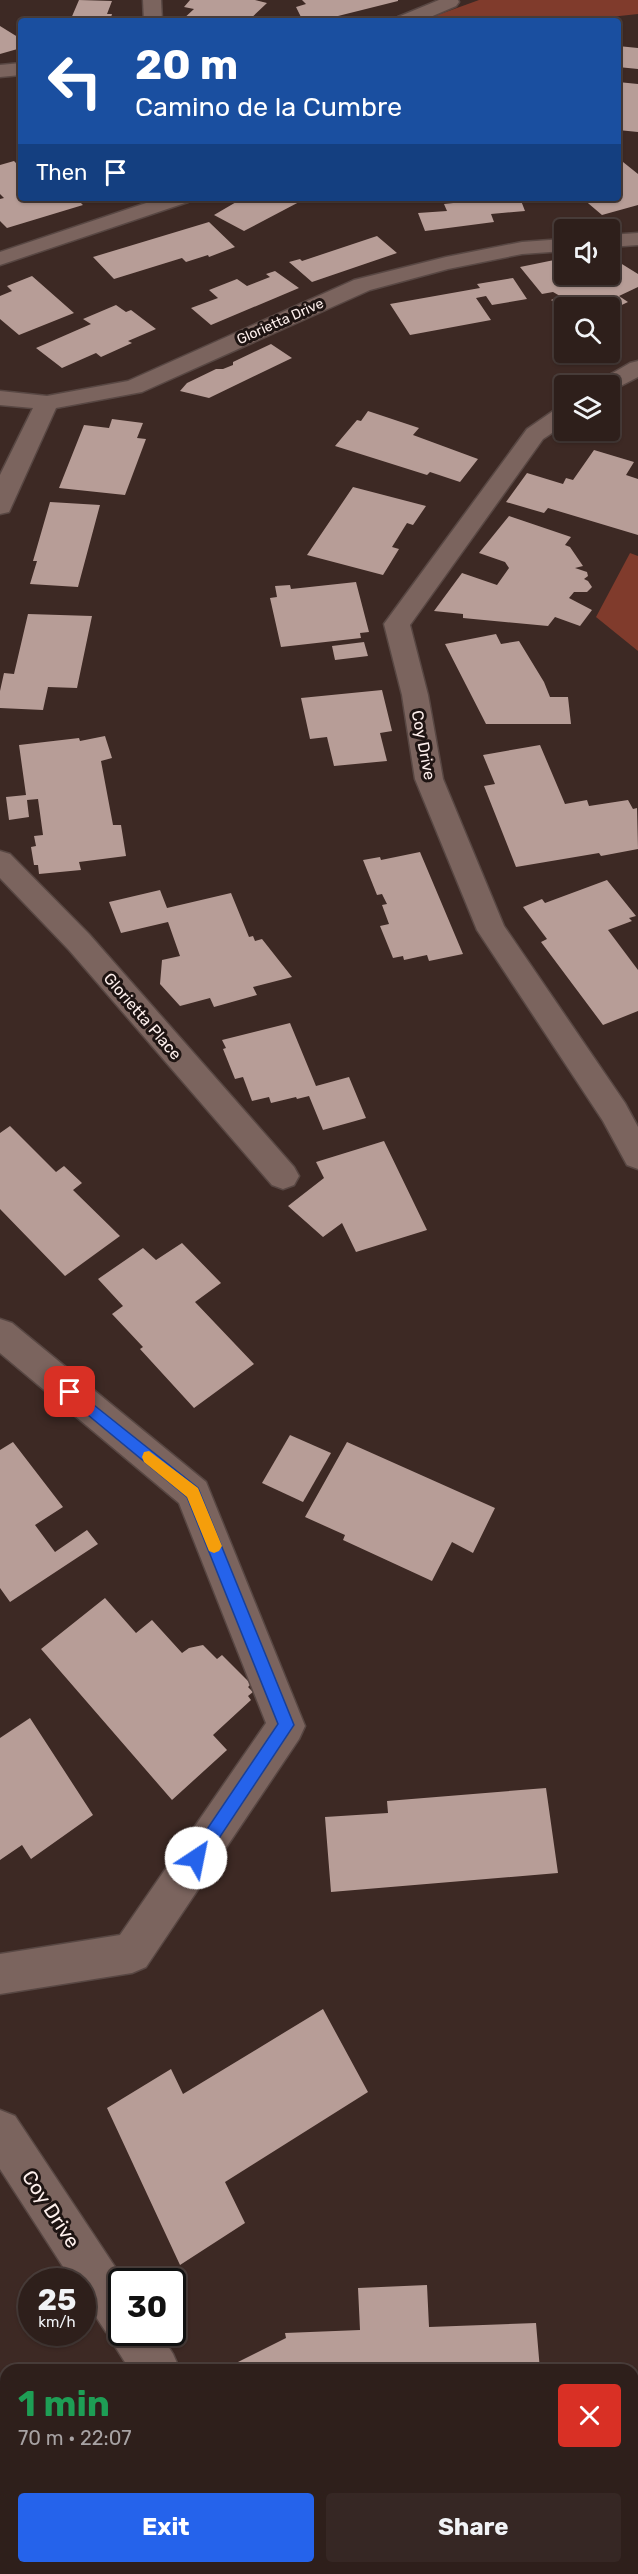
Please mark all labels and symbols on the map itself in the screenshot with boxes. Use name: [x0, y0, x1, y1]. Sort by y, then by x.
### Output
street label: Glorietta Drive: [234, 295, 326, 348]
street label: Coy Drive: [407, 709, 440, 781]
street label: Glorietta Place: [100, 969, 186, 1064]
pin: [44, 1366, 95, 1417]
position arrow: [164, 1826, 228, 1890]
street label: Coy Drive: [17, 2166, 85, 2252]
speed limit sign: 30: [108, 2268, 186, 2346]

